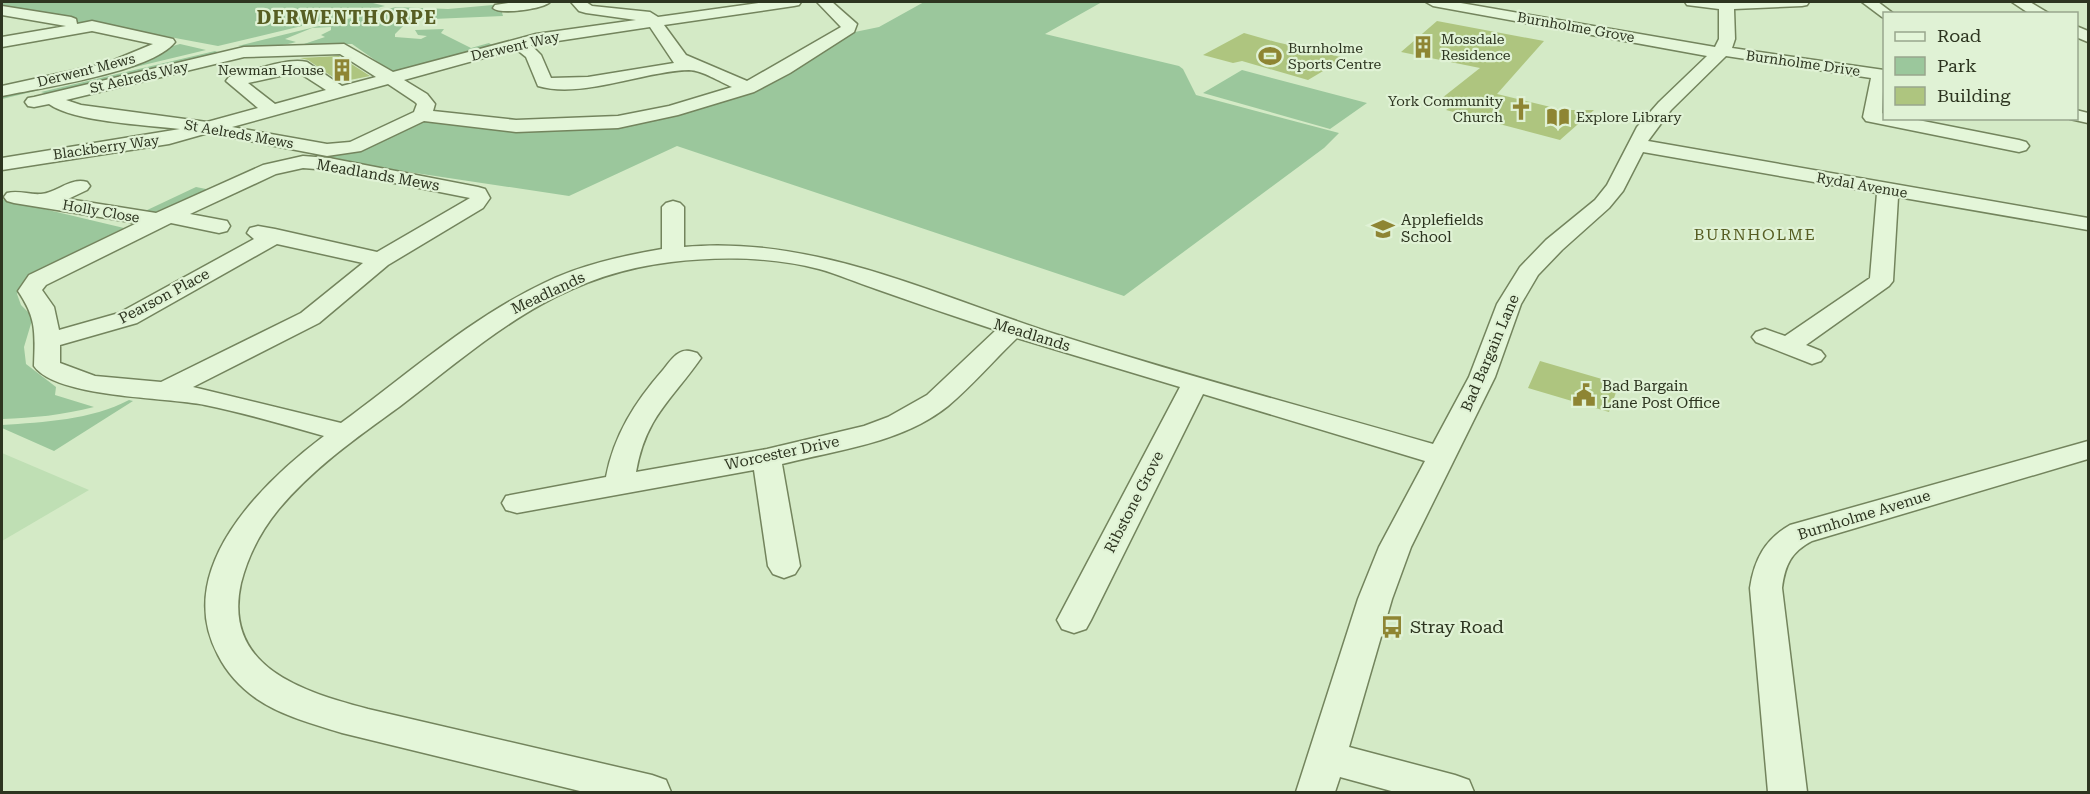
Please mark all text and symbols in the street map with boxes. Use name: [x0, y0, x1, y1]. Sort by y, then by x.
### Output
district label: DERWENTHORPE: [257, 7, 437, 28]
street label: Burnholme Grove: [1516, 9, 1636, 45]
legend: [1883, 12, 2078, 120]
text: Road: [1937, 25, 1982, 46]
street label: Derwent Way: [469, 28, 562, 64]
place label: Mossdale Residence: [1441, 31, 1511, 63]
building icon: Mossdale Residence: [1410, 34, 1436, 60]
place label: Burnholme Sports Centre: [1288, 40, 1382, 72]
sports icon: Burnholme Sports Centre: [1257, 43, 1283, 69]
street label: Burnholme Drive: [1745, 47, 1861, 79]
street label: Derwent Mews: [35, 50, 137, 90]
text: Park: [1937, 55, 1977, 76]
building icon: Newman House: [329, 57, 355, 83]
street label: St Aelreds Way: [88, 58, 191, 96]
place label: Newman House: [218, 62, 324, 78]
text: Building: [1937, 85, 2011, 106]
place label: York Community Church: [1388, 93, 1504, 125]
church icon: York Community Church: [1508, 96, 1534, 122]
library icon: Explore Library: [1545, 104, 1571, 130]
place label: Explore Library: [1576, 109, 1682, 125]
street label: St Aelreds Mews: [183, 117, 295, 152]
street label: Blackberry Way: [52, 132, 161, 162]
street label: Meadlands Mews: [315, 155, 441, 195]
street label: Rydal Avenue: [1815, 169, 1909, 201]
street label: Holly Close: [61, 196, 141, 226]
place label: Applefields School: [1401, 211, 1483, 246]
school or university icon: Applefields School: [1370, 216, 1396, 242]
district label: BURNHOLME: [1694, 225, 1816, 244]
street label: Pearson Place: [116, 265, 212, 327]
street label: Meadlands: [508, 268, 588, 318]
street label: Bad Bargain Lane: [1457, 292, 1523, 414]
street label: Meadlands: [992, 315, 1072, 355]
place label: Bad Bargain Lane Post Office: [1602, 377, 1720, 412]
public building icon: Bad Bargain Lane Post Office: [1571, 382, 1597, 408]
street label: Worcester Drive: [723, 432, 841, 474]
street label: Ribstone Grove: [1101, 448, 1167, 556]
street label: Burnholme Avenue: [1795, 486, 1933, 544]
bus stop icon: Stray Road: [1379, 614, 1405, 640]
place label: Stray Road: [1410, 616, 1504, 637]

